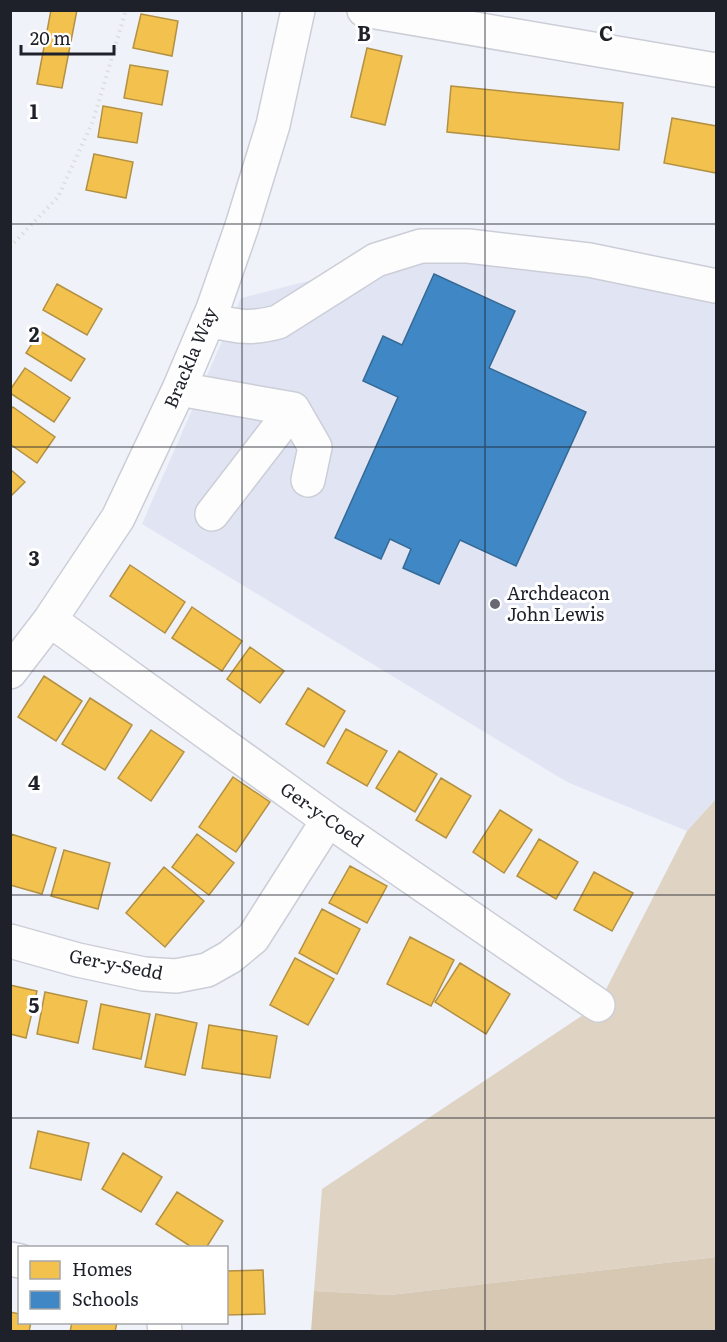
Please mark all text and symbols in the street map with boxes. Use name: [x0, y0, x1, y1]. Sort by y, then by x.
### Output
text: B: [357, 17, 371, 47]
text: C: [599, 17, 613, 47]
scale bar: [21, 18, 114, 56]
text: 20 m: [30, 24, 71, 51]
text: 1: [30, 95, 38, 125]
street label: Brackla Way: [156, 302, 223, 412]
text: 2: [29, 318, 40, 348]
text: 3: [28, 542, 40, 572]
place label: Archdeacon John Lewis: [507, 579, 610, 627]
marker: Archdeacon John Lewis: [488, 597, 502, 611]
text: 4: [28, 766, 40, 796]
street label: Ger-y-Coed: [275, 775, 370, 853]
street label: Ger-y-Sedd: [67, 941, 165, 986]
text: 5: [29, 989, 40, 1019]
legend: [18, 1246, 228, 1324]
text: Homes: [72, 1255, 132, 1282]
text: Schools: [72, 1285, 138, 1312]

